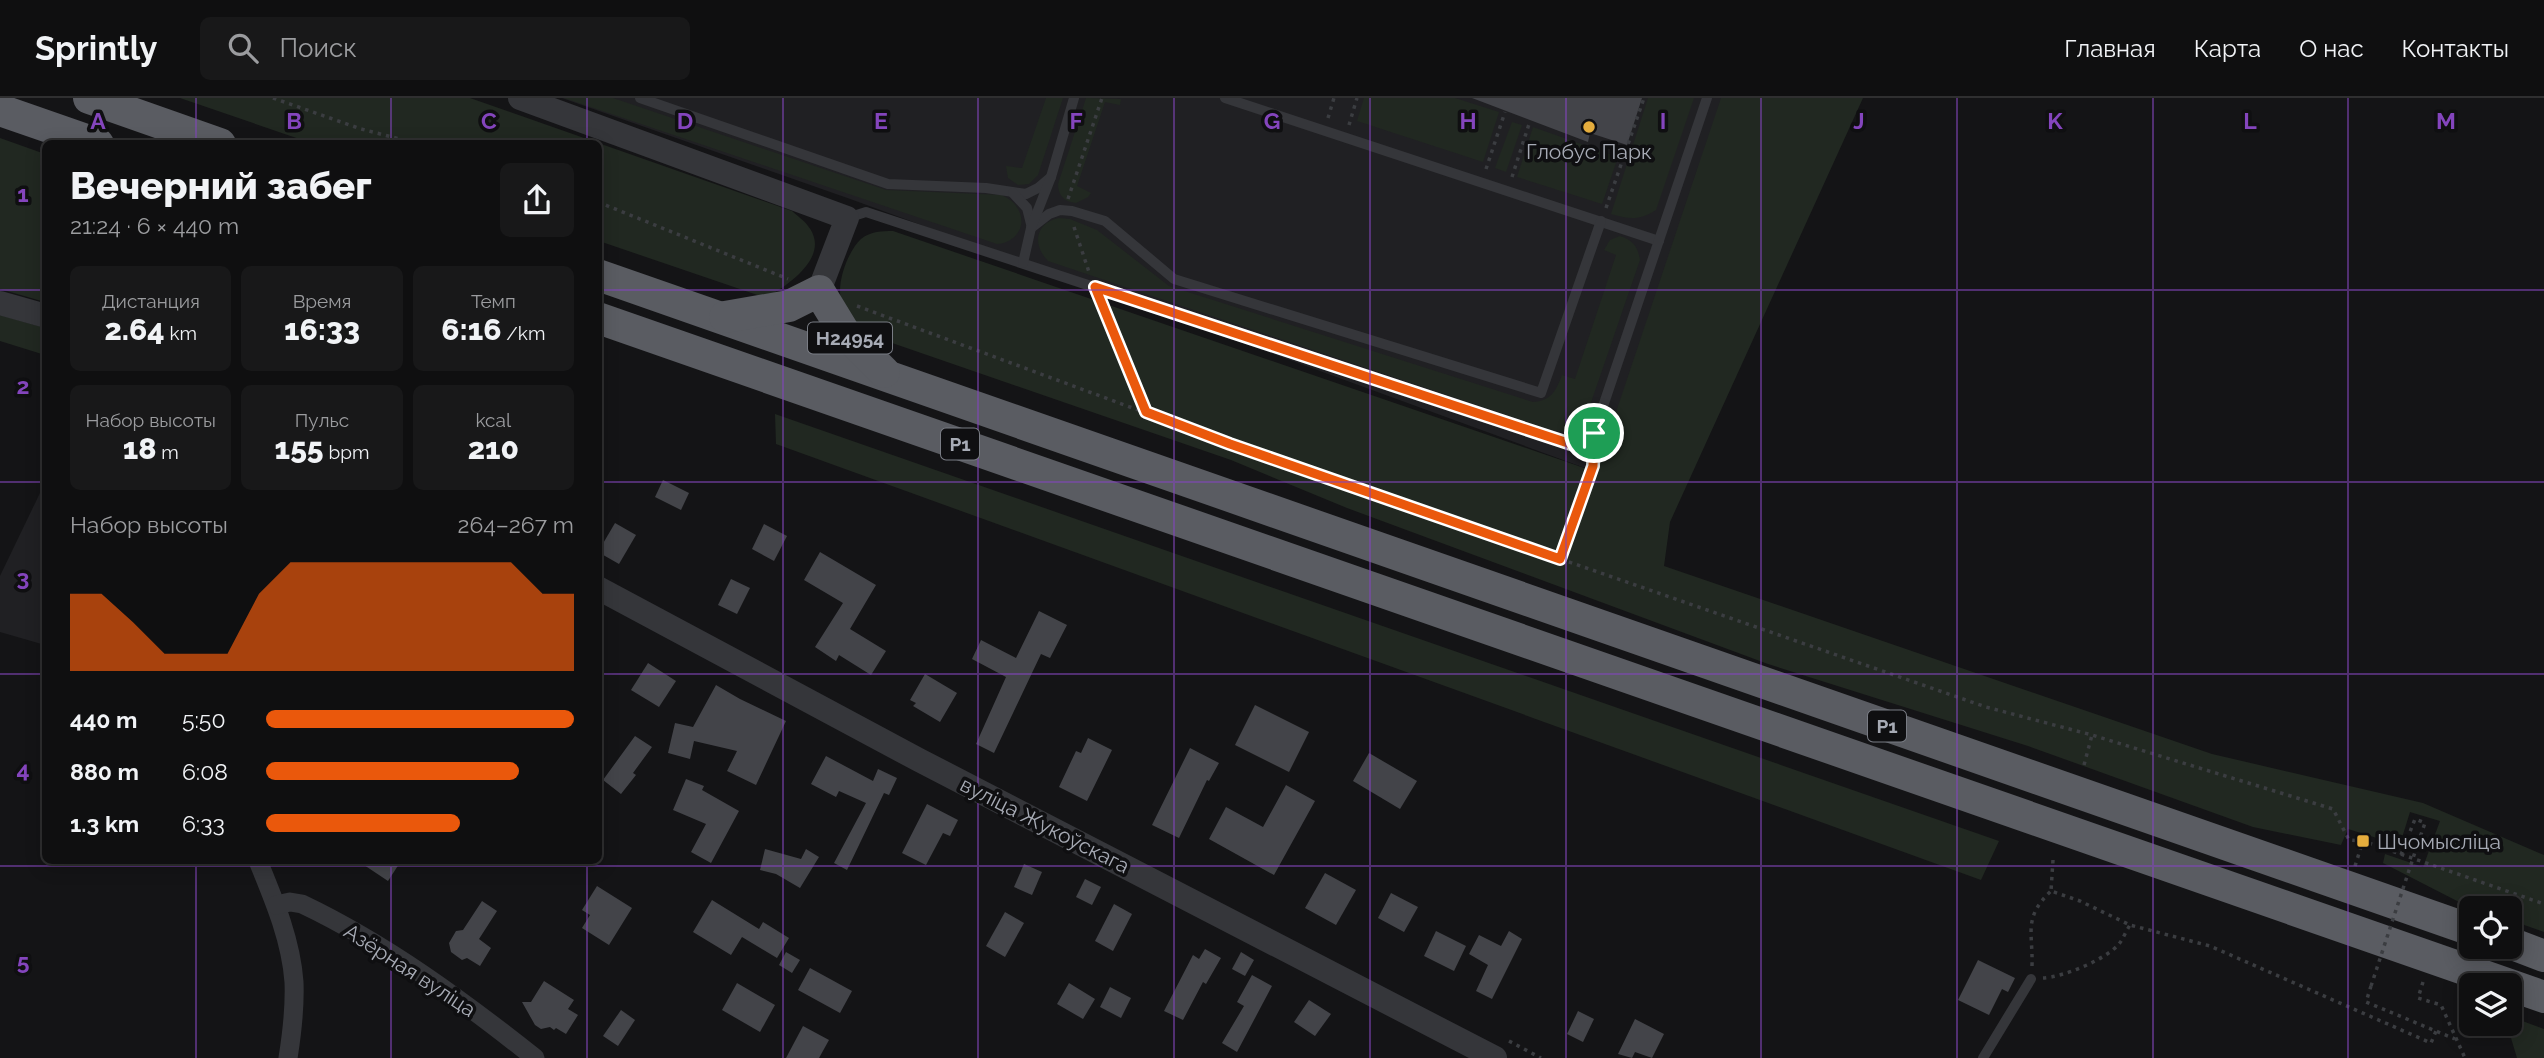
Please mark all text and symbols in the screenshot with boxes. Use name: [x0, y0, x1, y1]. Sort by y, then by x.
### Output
search box: [200, 17, 690, 80]
text: Sprintly: [35, 29, 158, 68]
icon: search: [224, 29, 262, 67]
text: Поиск: [280, 33, 357, 63]
text: Главная: [2064, 34, 2156, 63]
text: Карта: [2194, 34, 2261, 63]
text: О нас: [2299, 34, 2364, 63]
text: Контакты: [2402, 34, 2509, 63]
text: A: [90, 107, 106, 134]
text: B: [286, 107, 302, 134]
text: C: [481, 107, 497, 134]
text: D: [677, 107, 693, 134]
text: E: [874, 107, 888, 134]
text: F: [1069, 107, 1083, 134]
text: G: [1264, 107, 1280, 134]
text: H: [1459, 107, 1477, 134]
text: I: [1660, 107, 1666, 134]
text: J: [1853, 107, 1865, 134]
text: K: [2047, 107, 2063, 134]
text: L: [2243, 107, 2257, 134]
text: M: [2436, 107, 2456, 134]
marker: Глобус Парк: [1581, 119, 1597, 135]
place label: Глобус Парк: [1526, 139, 1652, 164]
text: Вечерний забег: [70, 163, 372, 208]
button: share: [500, 163, 574, 237]
text: 1: [17, 180, 29, 207]
text: 21:24 · 6 × 440 m: [70, 212, 239, 239]
text: Дистанция: [101, 290, 200, 312]
text: Время: [293, 290, 351, 312]
text: Темп: [471, 290, 516, 312]
text: 2.64: [104, 312, 165, 347]
text: 16:33: [284, 312, 360, 347]
text: 6:16: [441, 312, 502, 347]
text: km: [165, 322, 197, 344]
text: /km: [502, 322, 545, 344]
road number: Н24954: [808, 322, 892, 354]
text: 2: [17, 372, 29, 399]
pin: [1564, 403, 1624, 463]
text: Набор высоты: [85, 409, 216, 431]
text: Пульс: [295, 409, 349, 431]
text: kcal: [476, 409, 511, 431]
icon: arrive: [1575, 414, 1613, 452]
road number: Р1: [941, 428, 979, 460]
text: 18: [123, 431, 156, 466]
text: 155: [275, 431, 324, 466]
text: 210: [468, 431, 519, 466]
text: m: [156, 441, 179, 463]
text: bpm: [324, 441, 369, 463]
text: Набор высоты: [70, 511, 228, 538]
text: 264–267 m: [457, 511, 574, 538]
text: 3: [17, 564, 29, 591]
text: 440 m: [70, 706, 137, 733]
text: 5:50: [182, 706, 225, 733]
road number: Р1: [1868, 710, 1906, 741]
text: 4: [16, 756, 30, 783]
text: 880 m: [70, 758, 139, 785]
text: 6:08: [182, 758, 228, 785]
street label: вуліца Жукоўскага: [956, 771, 1134, 879]
text: 1.3 km: [70, 810, 139, 837]
text: 6:33: [182, 810, 225, 837]
place label: Шчомысліца: [2377, 829, 2501, 854]
marker: Шчомысліца: [2355, 833, 2371, 849]
map controls: [2459, 896, 2522, 1036]
button: locate: [2459, 896, 2522, 959]
street label: Азёрная вуліца: [340, 918, 480, 1022]
text: 5: [17, 948, 30, 975]
button: layers: [2459, 973, 2522, 1036]

